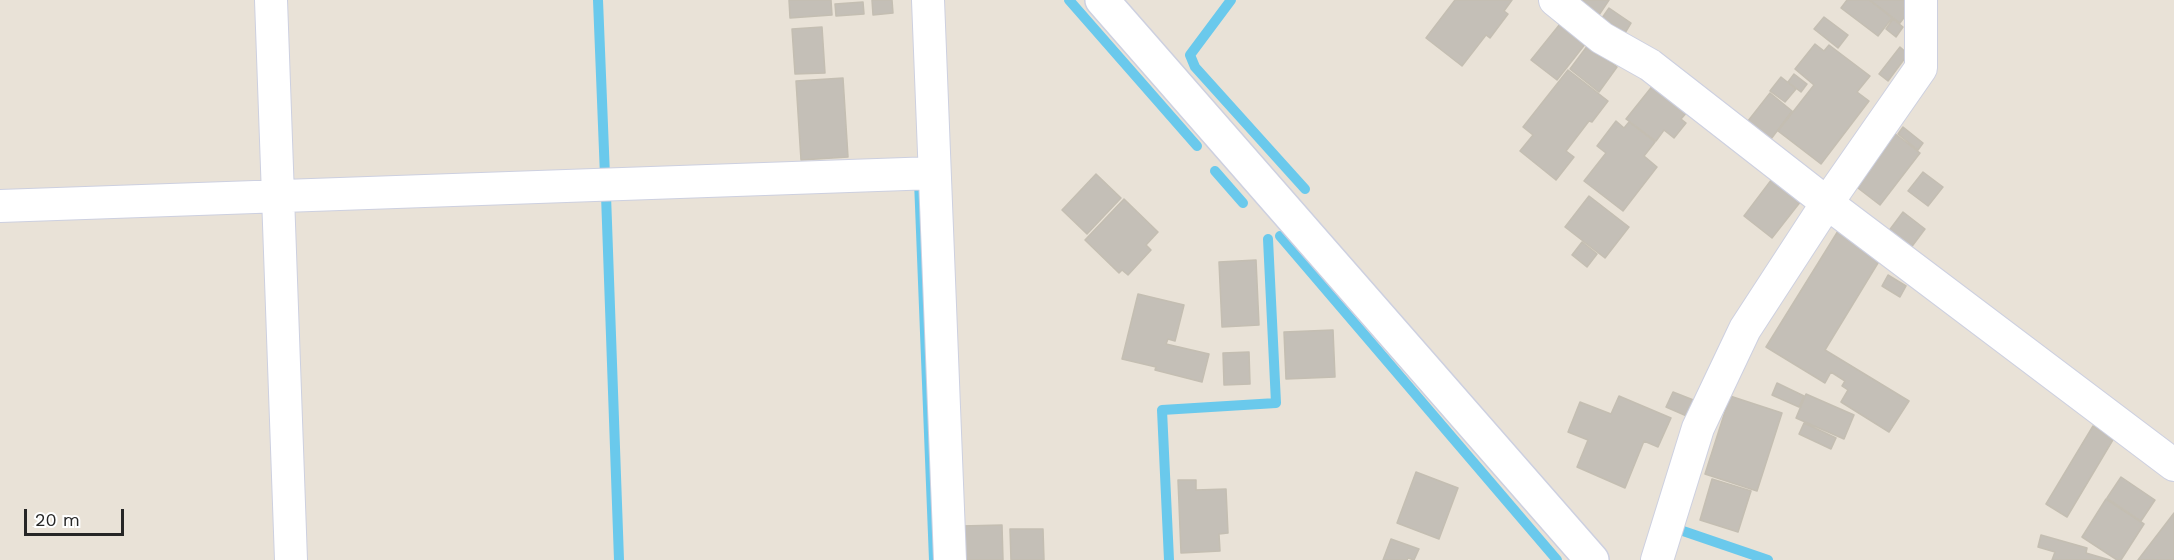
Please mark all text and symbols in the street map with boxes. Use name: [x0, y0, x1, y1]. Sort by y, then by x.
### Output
scale bar: [27, 497, 128, 535]
text: 20 m: [35, 509, 80, 530]

